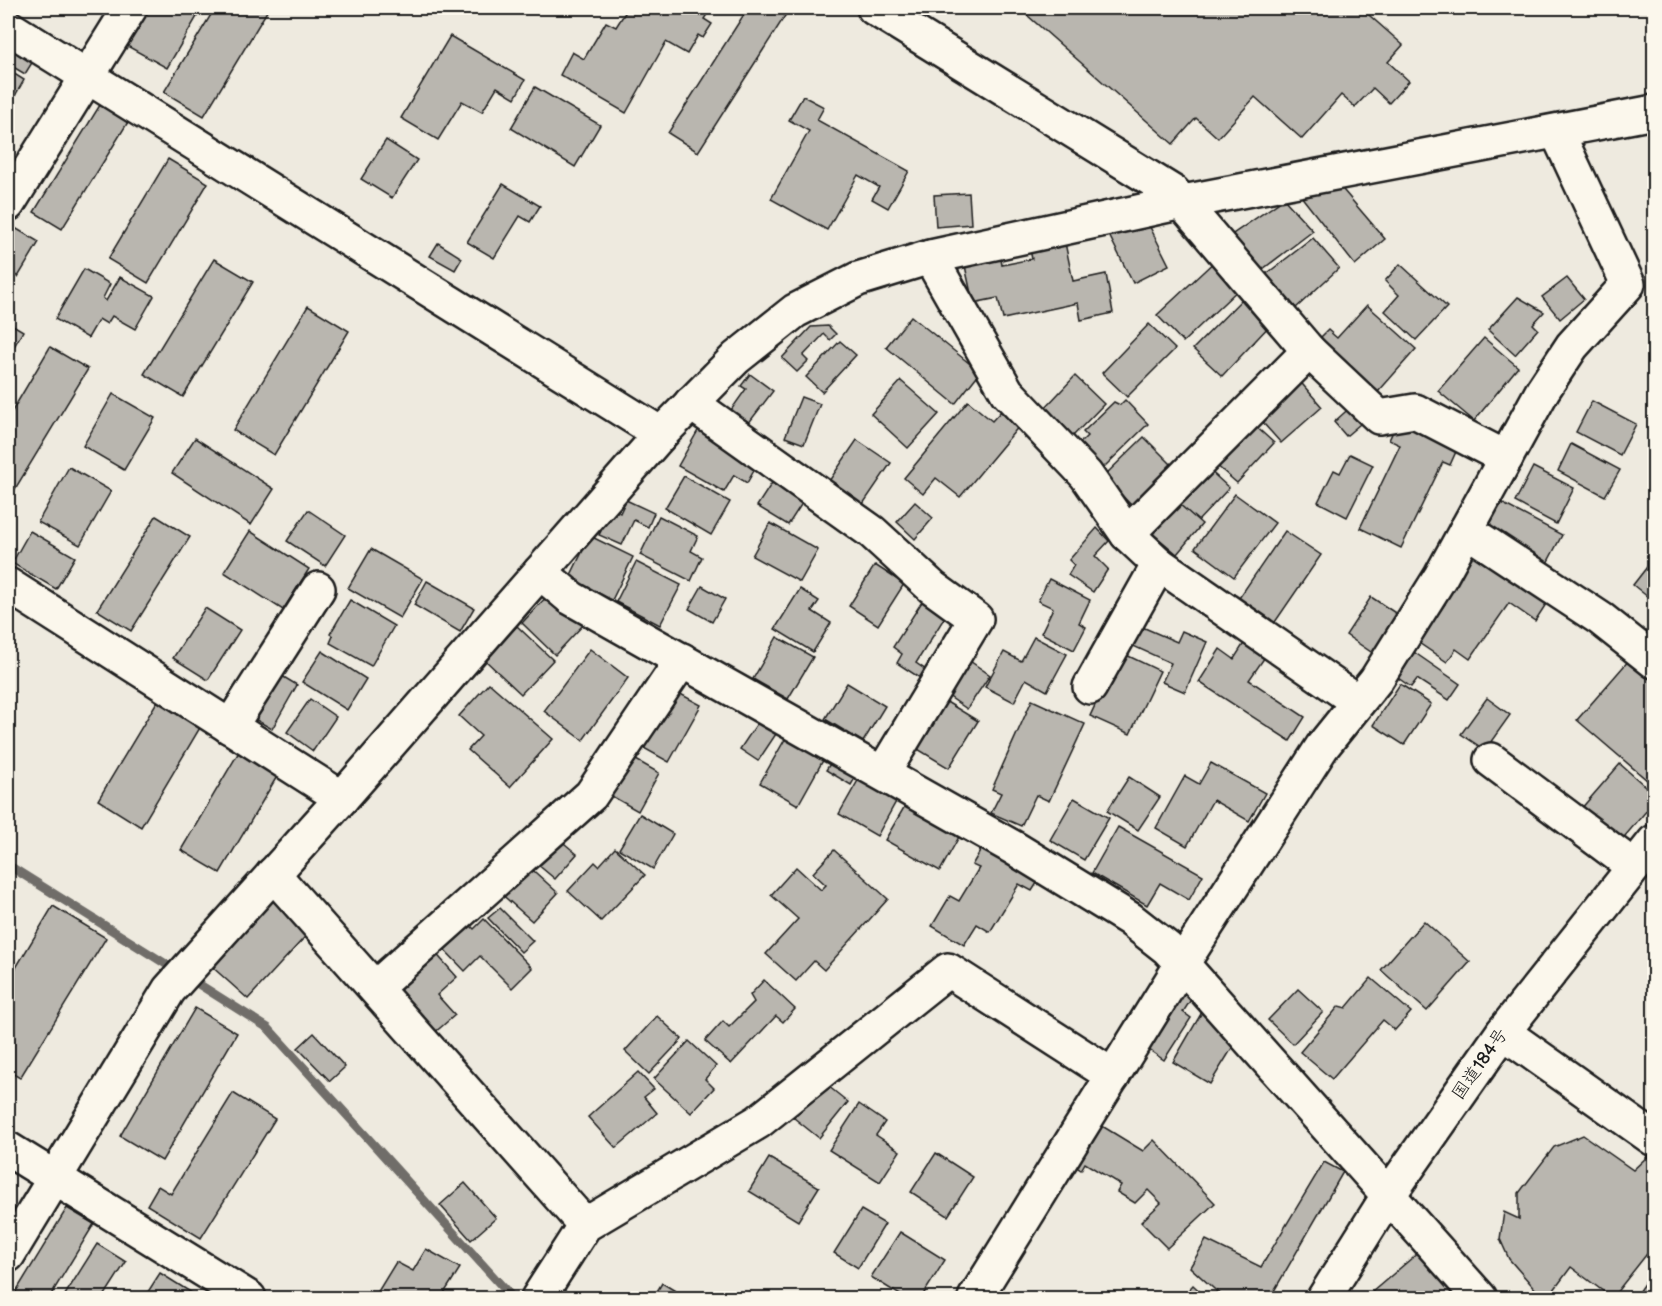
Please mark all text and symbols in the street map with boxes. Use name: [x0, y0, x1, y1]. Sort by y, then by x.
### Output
street label: 国道184号: [1448, 1024, 1512, 1104]

